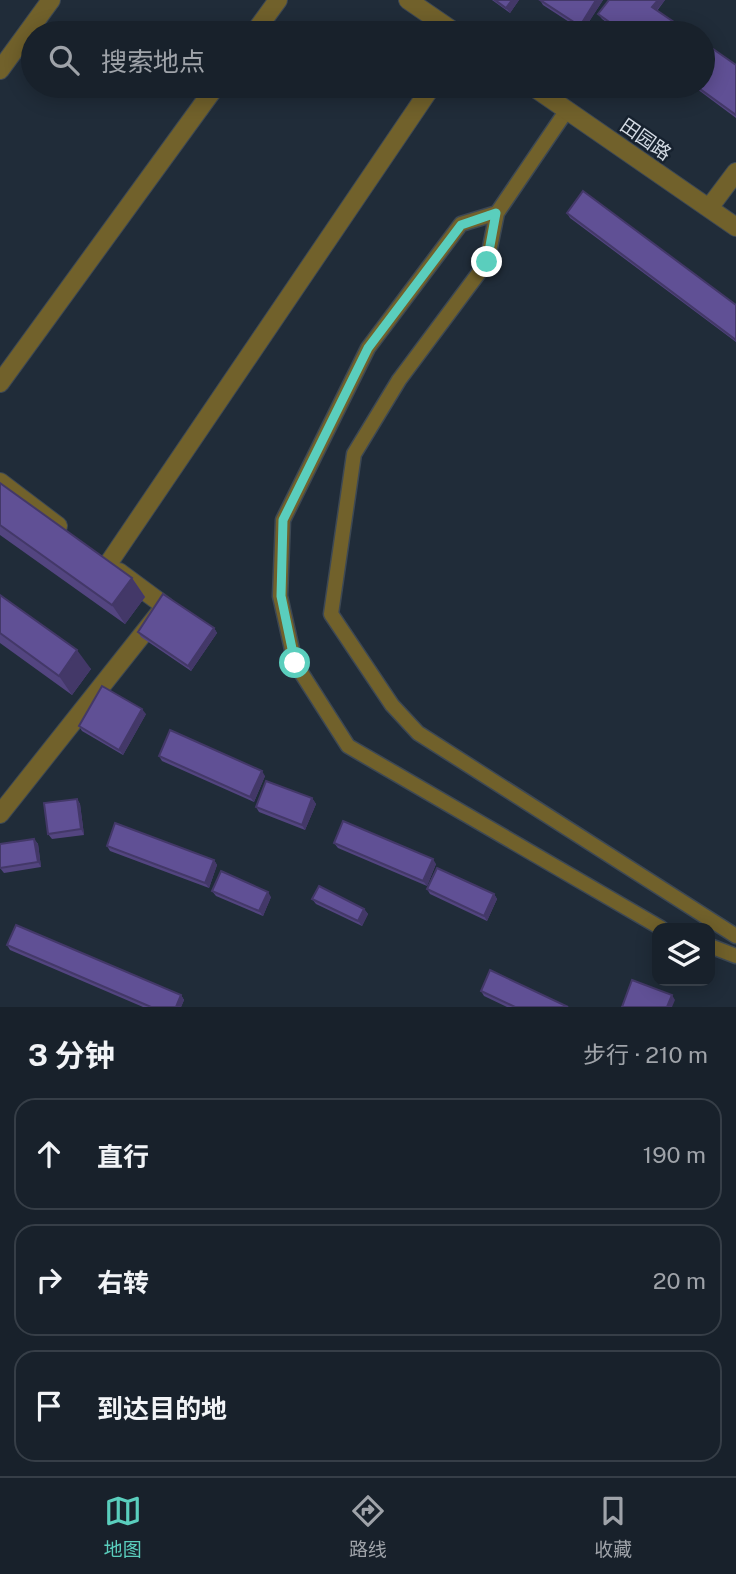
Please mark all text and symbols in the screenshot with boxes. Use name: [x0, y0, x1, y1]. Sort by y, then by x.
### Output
search box: [21, 21, 715, 98]
icon: search: [45, 41, 83, 79]
text: 搜索地点: [101, 46, 205, 77]
street label: 田园路: [616, 114, 676, 164]
route end: [471, 246, 502, 277]
route start: [279, 647, 310, 678]
map controls: [652, 923, 715, 986]
button: layers: [652, 923, 715, 986]
text: 3 分钟: [28, 1037, 115, 1073]
text: 步行 · 210 m: [583, 1041, 708, 1068]
icon: ahead: [30, 1135, 68, 1173]
text: 直行: [97, 1141, 149, 1172]
text: 190 m: [643, 1141, 706, 1168]
icon: right: [30, 1261, 68, 1299]
text: 右转: [97, 1267, 149, 1298]
text: 20 m: [653, 1267, 706, 1294]
icon: arrive: [30, 1387, 68, 1425]
text: 到达目的地: [97, 1393, 227, 1424]
tab: 地图: [104, 1492, 142, 1561]
tab: 路线: [349, 1492, 387, 1561]
tab: 收藏: [594, 1492, 632, 1561]

